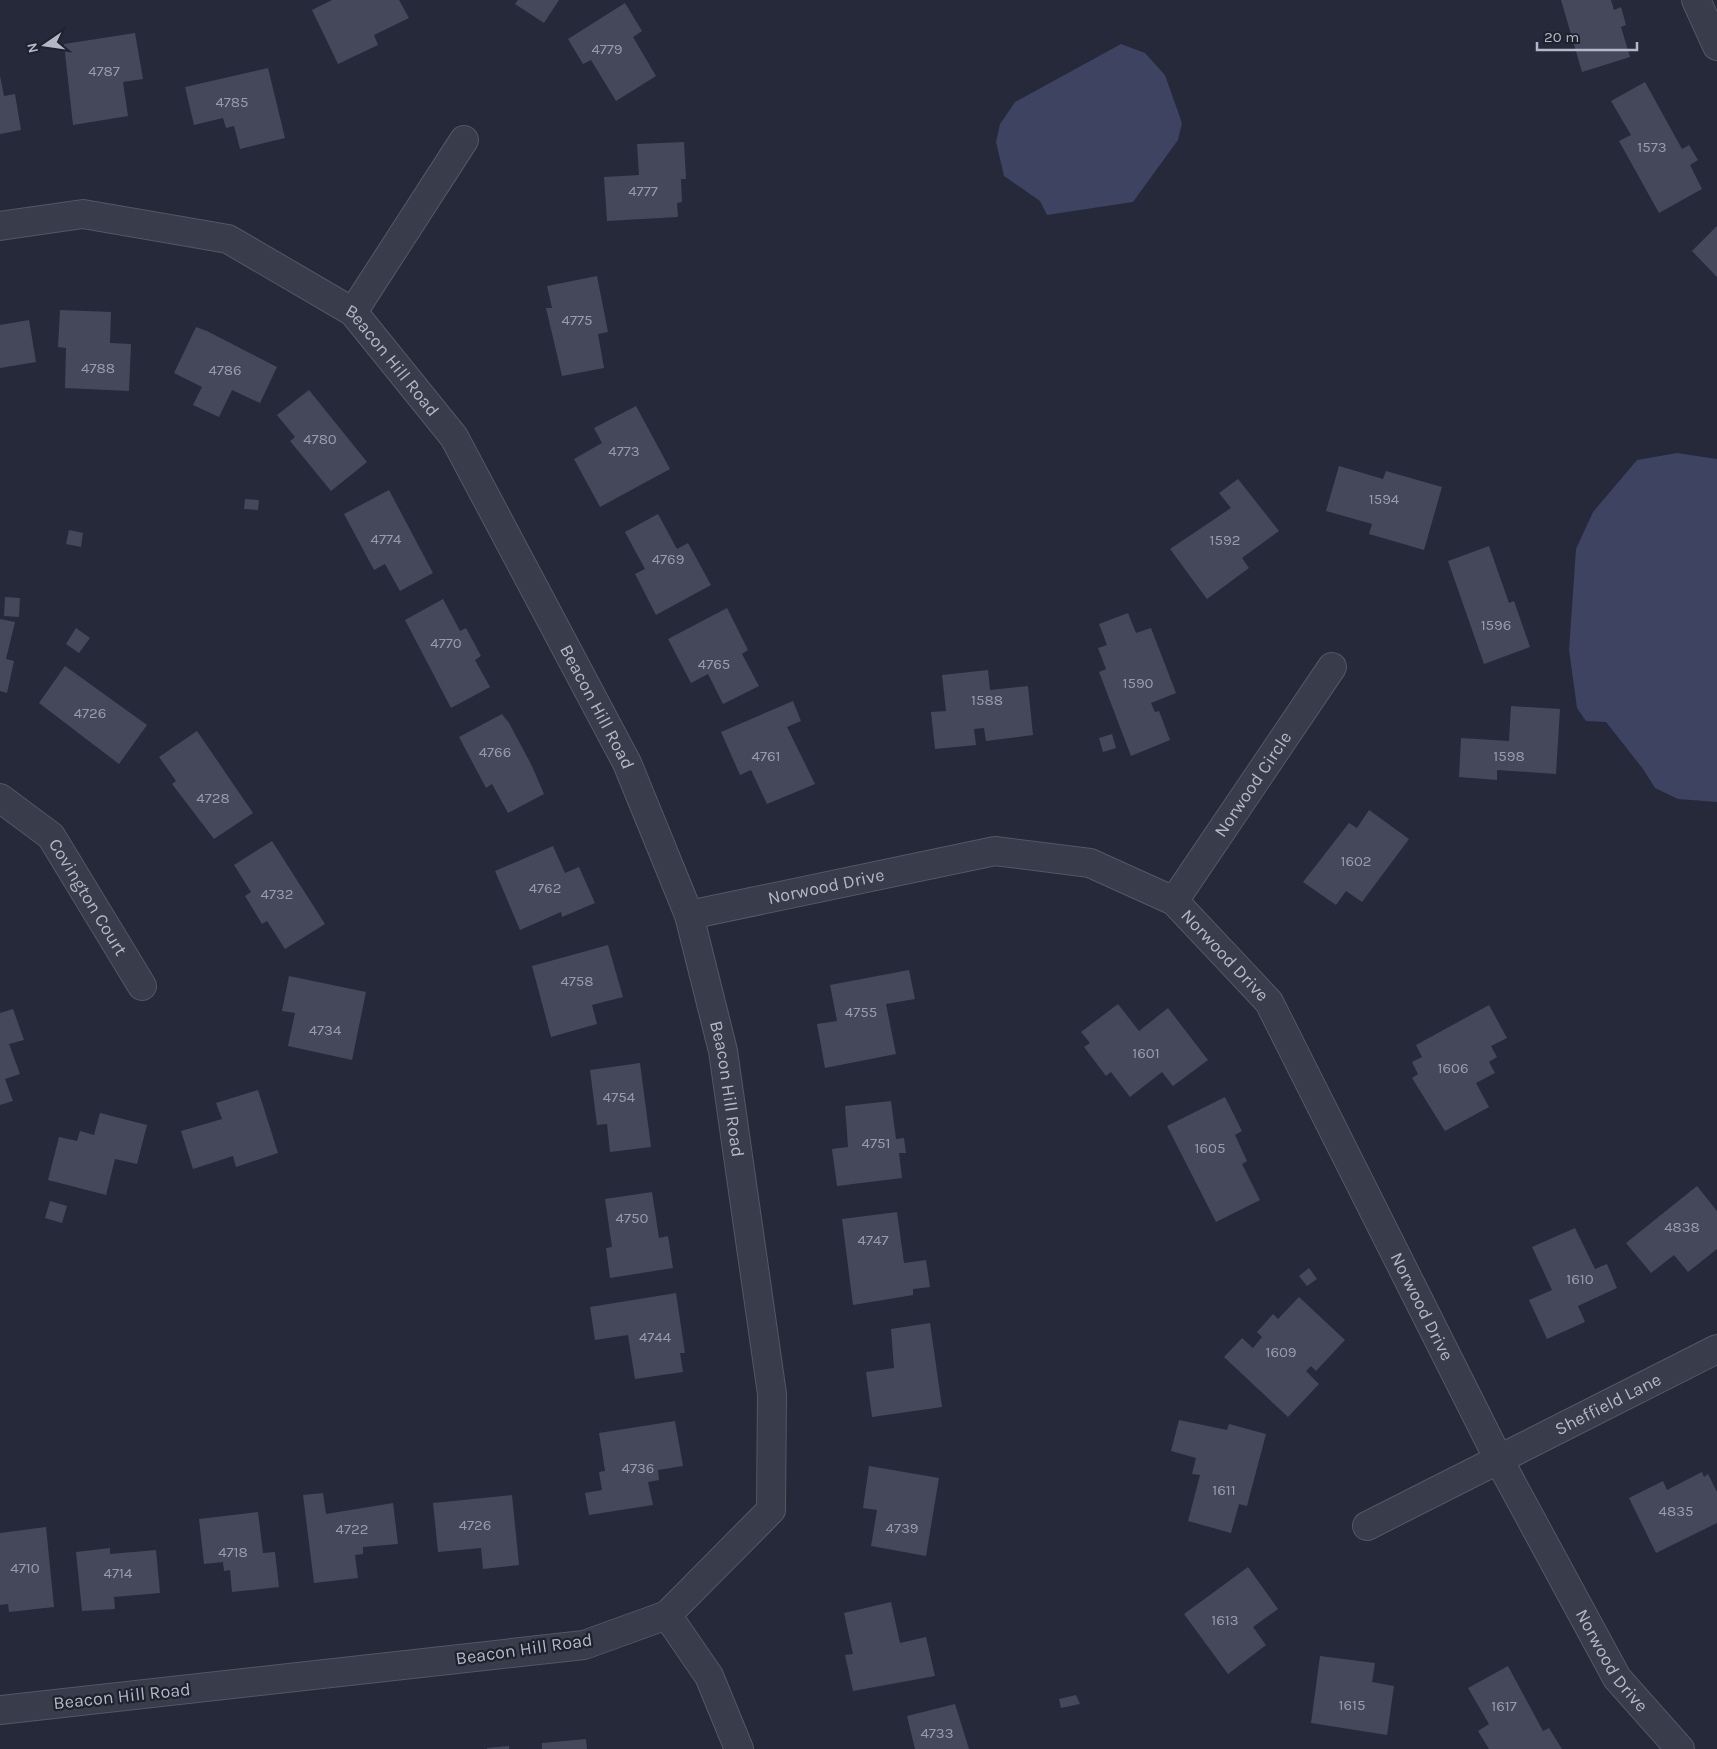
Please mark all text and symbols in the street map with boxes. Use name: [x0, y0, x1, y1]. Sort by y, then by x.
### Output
north arrow: [20, 20, 70, 70]
scale bar: [1537, 20, 1637, 52]
text: 20 m: [1544, 28, 1579, 46]
house number: 4779: [591, 40, 623, 58]
text: N: [23, 41, 42, 55]
house number: 4787: [88, 62, 120, 80]
house number: 4785: [215, 93, 249, 111]
house number: 1573: [1637, 138, 1667, 156]
house number: 4777: [628, 182, 658, 200]
street label: Beacon Hill Road: [342, 299, 444, 421]
house number: 4775: [562, 311, 592, 329]
house number: 4788: [81, 359, 115, 377]
house number: 4786: [208, 361, 242, 379]
house number: 4780: [303, 430, 337, 448]
house number: 4773: [608, 442, 640, 460]
house number: 1594: [1369, 490, 1400, 508]
house number: 4774: [371, 530, 402, 548]
house number: 1592: [1210, 531, 1240, 549]
house number: 4769: [652, 550, 684, 568]
house number: 1596: [1481, 616, 1511, 634]
house number: 4770: [430, 634, 462, 652]
street label: Beacon Hill Road: [555, 641, 639, 772]
house number: 4765: [698, 655, 730, 673]
house number: 1590: [1122, 674, 1154, 692]
house number: 1588: [971, 691, 1003, 709]
house number: 4726: [74, 704, 106, 722]
street label: Norwood Circle: [1209, 727, 1296, 841]
house number: 4766: [479, 743, 511, 761]
house number: 4761: [752, 747, 780, 765]
house number: 1598: [1493, 747, 1525, 765]
house number: 4728: [196, 789, 230, 807]
street label: Covington Court: [44, 834, 132, 960]
house number: 1602: [1340, 852, 1372, 870]
street label: Norwood Drive: [766, 863, 886, 909]
house number: 4762: [529, 879, 561, 897]
house number: 4732: [261, 885, 293, 903]
street label: Norwood Drive: [1176, 905, 1274, 1006]
house number: 4758: [560, 972, 594, 990]
house number: 4755: [845, 1003, 877, 1021]
street label: Beacon Hill Road: [705, 1018, 749, 1159]
house number: 4734: [309, 1021, 342, 1039]
house number: 1601: [1132, 1044, 1160, 1062]
house number: 1606: [1437, 1059, 1469, 1077]
house number: 4754: [603, 1088, 636, 1106]
house number: 4751: [862, 1134, 890, 1152]
house number: 1605: [1195, 1139, 1225, 1157]
house number: 4750: [616, 1209, 648, 1227]
house number: 4838: [1664, 1218, 1700, 1236]
house number: 4747: [858, 1231, 888, 1249]
street label: Norwood Drive: [1386, 1249, 1458, 1364]
house number: 1610: [1566, 1270, 1594, 1288]
house number: 4744: [639, 1328, 672, 1346]
house number: 1609: [1265, 1343, 1297, 1361]
street label: Sheffield Lane: [1551, 1368, 1665, 1440]
house number: 4736: [622, 1459, 654, 1477]
house number: 1611: [1212, 1481, 1236, 1499]
house number: 4835: [1659, 1502, 1693, 1520]
house number: 4726: [459, 1516, 491, 1534]
house number: 4739: [886, 1519, 918, 1537]
house number: 4722: [336, 1520, 368, 1538]
house number: 4718: [218, 1543, 248, 1561]
house number: 4710: [10, 1559, 40, 1577]
house number: 4714: [104, 1564, 133, 1582]
street label: Norwood Drive: [1571, 1605, 1653, 1716]
house number: 1613: [1211, 1611, 1239, 1629]
street label: Beacon Hill Road: [454, 1629, 594, 1669]
street label: Beacon Hill Road: [52, 1678, 192, 1714]
house number: 1615: [1339, 1696, 1365, 1714]
house number: 1617: [1491, 1697, 1517, 1715]
house number: 4733: [920, 1724, 954, 1742]

